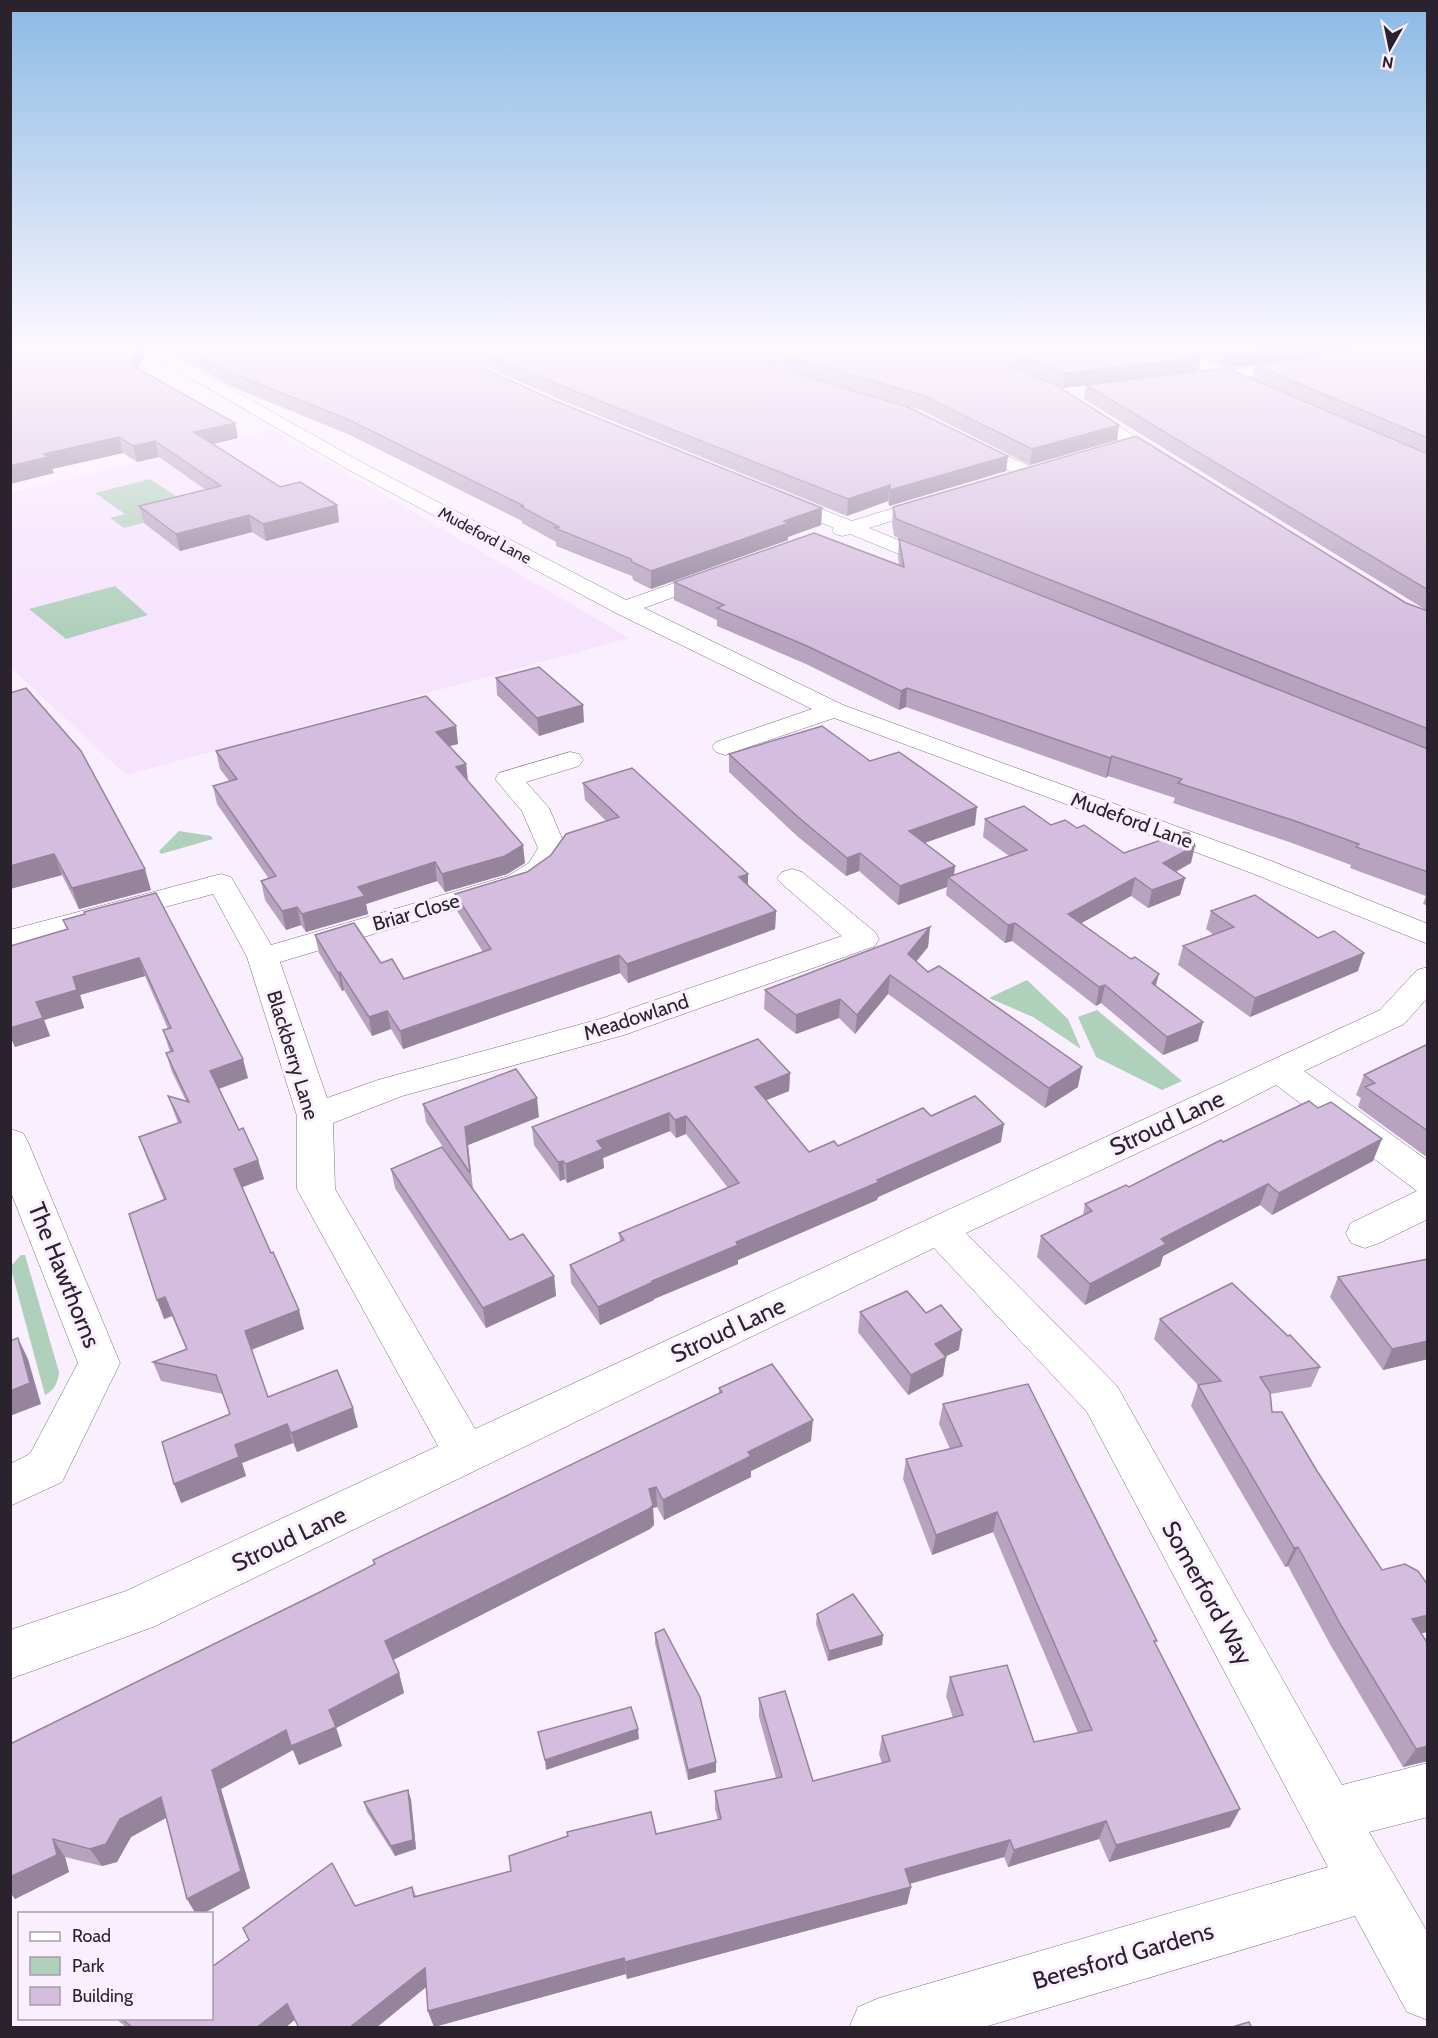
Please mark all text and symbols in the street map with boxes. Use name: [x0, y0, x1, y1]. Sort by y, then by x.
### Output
north arrow: [1360, 18, 1420, 78]
text: N: [1381, 52, 1395, 73]
street label: Mudeford Lane: [435, 503, 534, 568]
street label: Mudeford Lane: [1068, 787, 1196, 853]
street label: Briar Close: [370, 888, 462, 936]
street label: Blackberry Lane: [262, 988, 324, 1122]
street label: Meadowland: [580, 989, 692, 1045]
street label: Stroud Lane: [1105, 1083, 1229, 1162]
street label: The Hawthorns: [22, 1198, 107, 1352]
street label: Stroud Lane: [666, 1290, 790, 1369]
street label: Stroud Lane: [227, 1499, 351, 1578]
street label: Somerford Way: [1156, 1516, 1259, 1670]
legend: [18, 1912, 213, 2020]
street label: Beresford Gardens: [1029, 1916, 1217, 1995]
text: Road: [72, 1925, 111, 1947]
text: Park: [72, 1955, 105, 1977]
text: Building: [72, 1985, 134, 2007]

